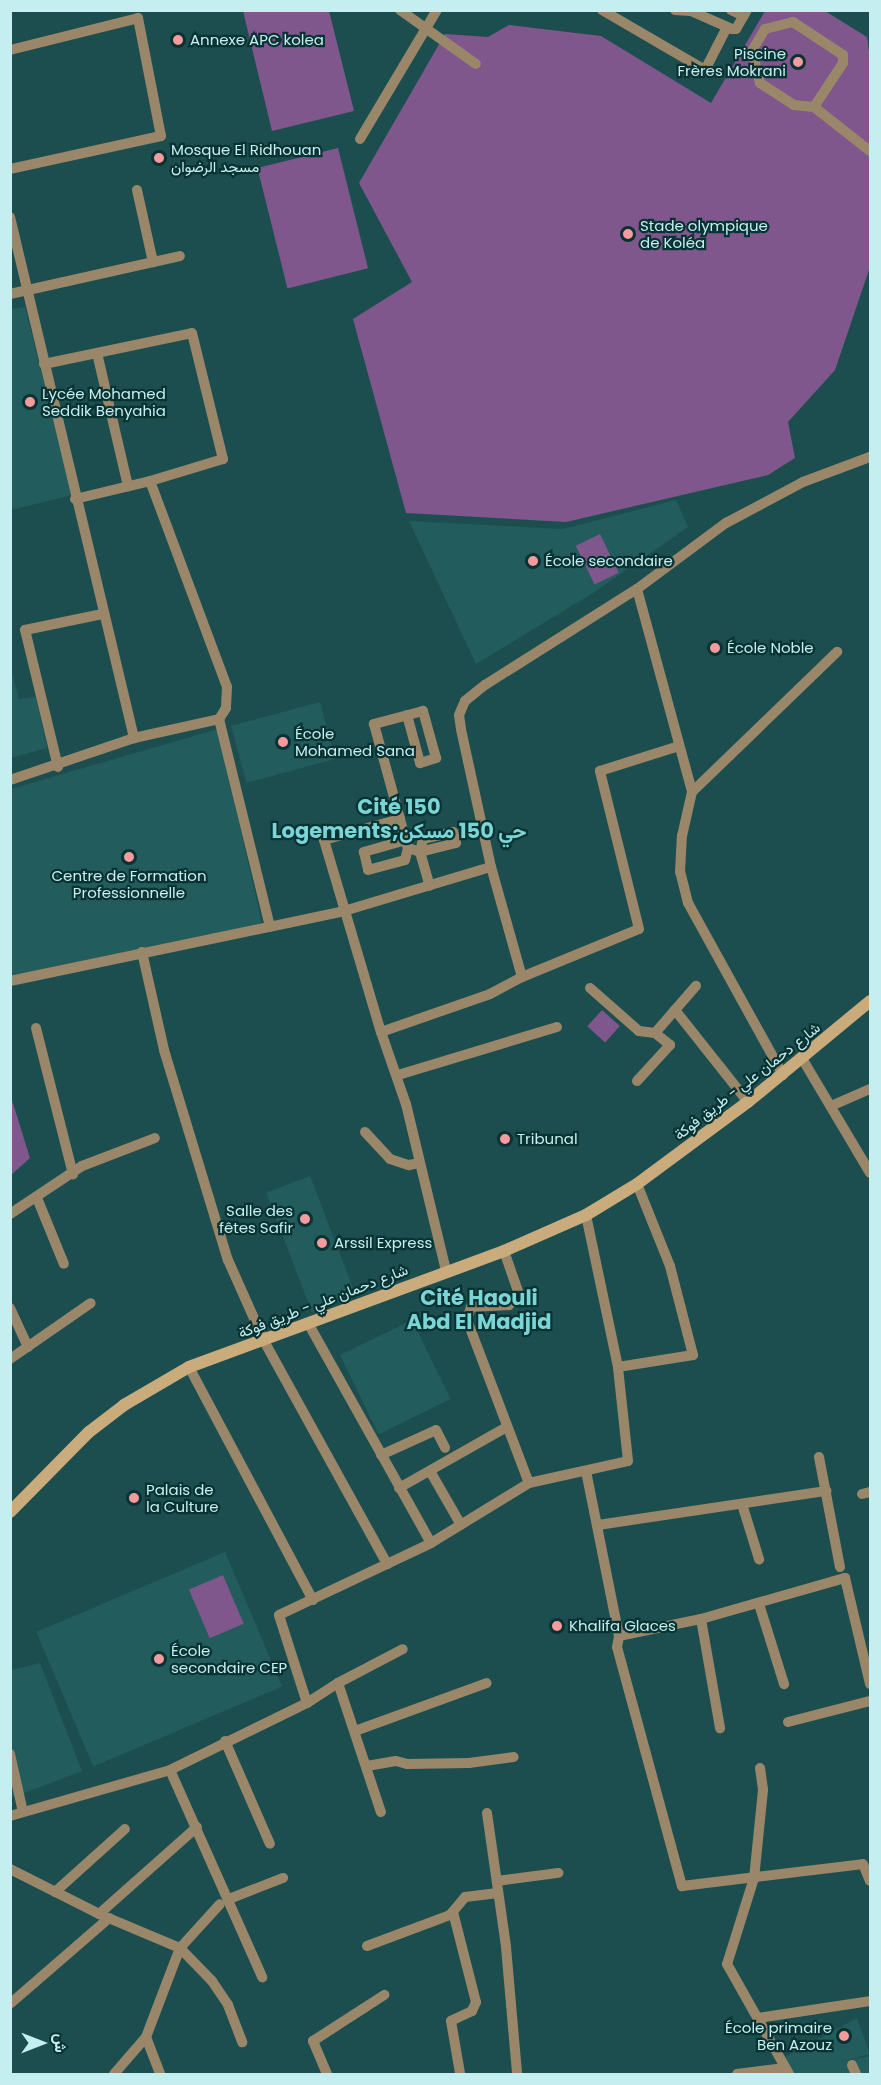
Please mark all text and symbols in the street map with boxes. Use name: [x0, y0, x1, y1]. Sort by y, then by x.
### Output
place label: Annexe APC kolea: [190, 31, 324, 49]
marker: Annexe APC kolea: [171, 33, 185, 47]
place label: Piscine Frères Mokrani: [678, 44, 786, 79]
marker: Piscine Frères Mokrani: [791, 55, 805, 69]
place label: Mosque El Ridhouan مسجد الرضوان: [171, 140, 321, 175]
marker: Mosque El Ridhouan مسجد الرضوان: [152, 151, 166, 165]
place label: Stade olympique de Koléa: [640, 216, 768, 251]
marker: Stade olympique de Koléa: [621, 227, 635, 241]
place label: Lycée Mohamed Seddik Benyahia: [42, 384, 166, 419]
marker: Lycée Mohamed Seddik Benyahia: [23, 395, 37, 409]
place label: École secondaire: [545, 552, 673, 570]
marker: École secondaire: [526, 554, 540, 568]
place label: École Noble: [727, 639, 814, 657]
marker: École Noble: [708, 641, 722, 655]
place label: École Mohamed Sana: [295, 724, 415, 759]
marker: École Mohamed Sana: [276, 735, 290, 749]
district label: Cité 150 Logements;حي 150 مسكن: [272, 794, 526, 844]
marker: Centre de Formation Professionnelle: [122, 850, 136, 864]
place label: Centre de Formation Professionnelle: [52, 866, 206, 901]
street label: شارع دحمان علي - طريق فوكة: [670, 1018, 824, 1144]
place label: Tribunal: [517, 1130, 578, 1148]
marker: Tribunal: [498, 1132, 512, 1146]
place label: Salle des fêtes Safir: [219, 1201, 293, 1236]
marker: Salle des fêtes Safir: [298, 1212, 312, 1226]
place label: Arssil Express: [334, 1234, 432, 1252]
marker: Arssil Express: [315, 1236, 329, 1250]
street label: شارع دحمان علي - طريق فوكة: [236, 1260, 410, 1342]
district label: Cité Haouli Abd El Madjid: [407, 1285, 551, 1335]
place label: Palais de la Culture: [146, 1480, 219, 1515]
marker: Palais de la Culture: [127, 1491, 141, 1505]
place label: Khalifa Glaces: [569, 1617, 676, 1635]
marker: Khalifa Glaces: [550, 1619, 564, 1633]
place label: École secondaire CEP: [171, 1641, 287, 1676]
marker: École secondaire CEP: [152, 1652, 166, 1666]
north arrow: [12, 2013, 72, 2073]
place label: École primaire Ben Azouz: [725, 2018, 832, 2053]
marker: École primaire Ben Azouz: [837, 2029, 851, 2043]
text: ش: [49, 2033, 72, 2053]

